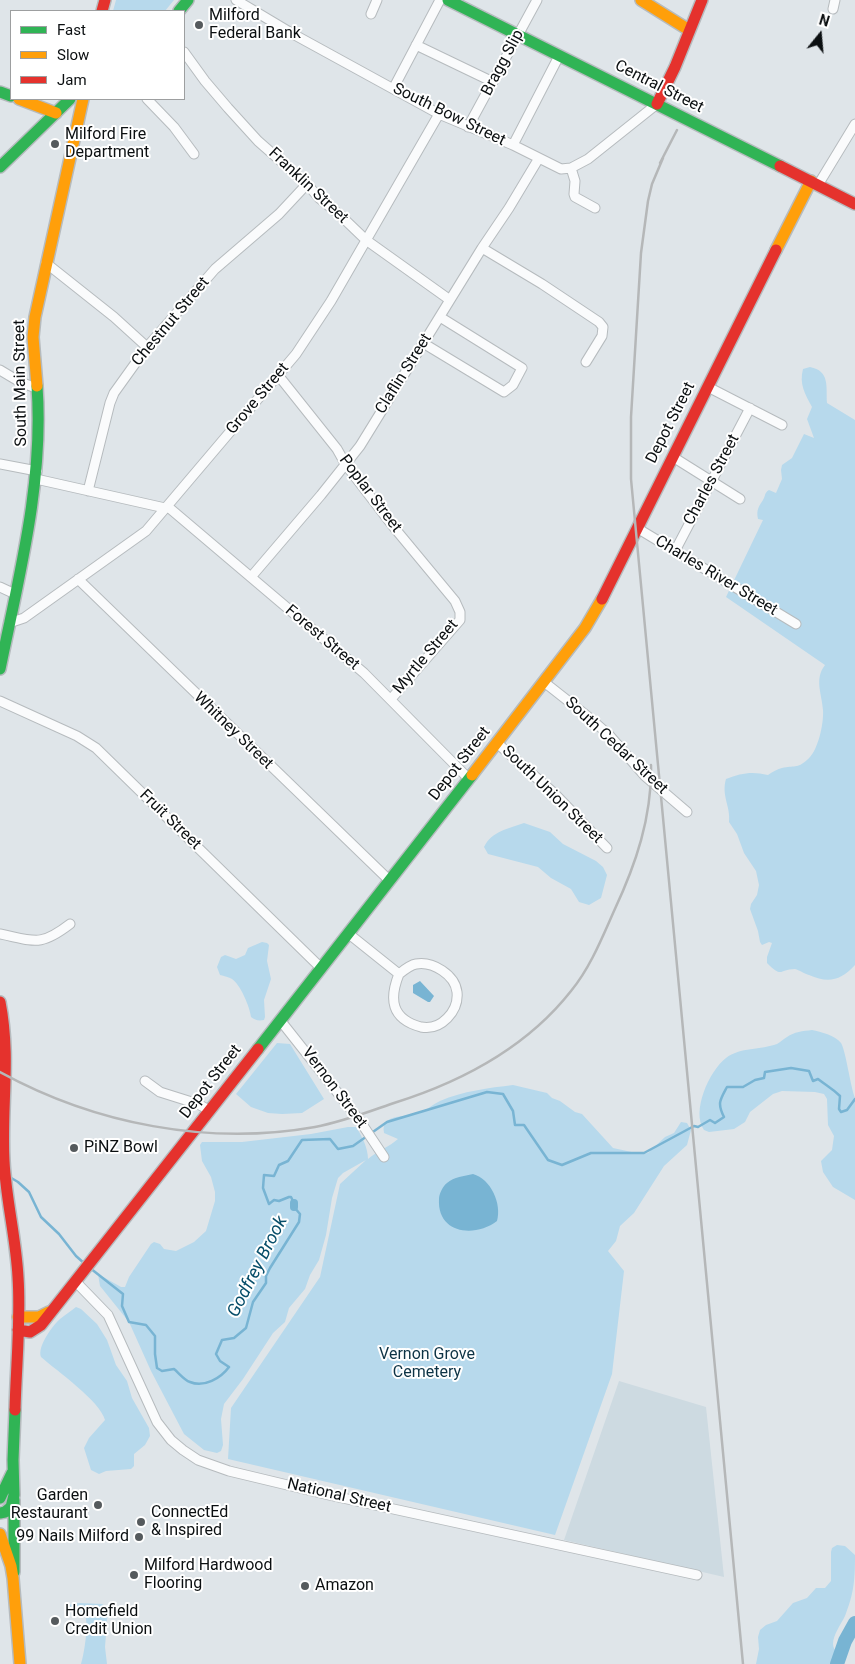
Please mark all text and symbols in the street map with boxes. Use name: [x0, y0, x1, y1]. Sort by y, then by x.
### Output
place label: Milford Federal Bank: [209, 6, 301, 44]
legend: [10, 10, 185, 100]
north arrow: [795, 10, 845, 60]
text: N: [817, 12, 831, 30]
marker: Milford Federal Bank: [193, 19, 205, 31]
text: Fast: [57, 21, 86, 39]
street label: Bragg Slip: [478, 27, 528, 99]
text: Slow: [57, 46, 89, 64]
street label: Central Street: [611, 56, 707, 118]
text: Jam: [57, 71, 87, 89]
street label: South Bow Street: [390, 79, 508, 151]
place label: Milford Fire Department: [65, 125, 149, 163]
marker: Milford Fire Department: [49, 138, 61, 150]
street label: Franklin Street: [264, 144, 352, 228]
street label: Chestnut Street: [128, 274, 214, 370]
street label: South Main Street: [10, 319, 32, 447]
street label: Claflin Street: [372, 330, 436, 418]
street label: Grove Street: [223, 359, 293, 439]
street label: Depot Street: [642, 379, 700, 467]
street label: Charles Street: [680, 431, 744, 529]
street label: Poplar Street: [335, 451, 405, 537]
street label: Charles River Street: [651, 532, 781, 620]
street label: Forest Street: [281, 601, 363, 675]
street label: Myrtle Street: [389, 616, 463, 698]
street label: Whitney Street: [189, 688, 277, 774]
street label: South Cedar Street: [561, 693, 671, 799]
street label: Depot Street: [425, 723, 495, 805]
street label: South Union Street: [498, 742, 606, 848]
street label: Fruit Street: [135, 786, 205, 854]
street label: Depot Street: [176, 1041, 246, 1123]
street label: Vernon Street: [297, 1044, 371, 1132]
place label: PiNZ Bowl: [84, 1138, 158, 1158]
marker: PiNZ Bowl: [68, 1142, 80, 1154]
water label: Godfrey Brook: [223, 1213, 293, 1321]
park label: Vernon Grove Cemetery: [379, 1345, 475, 1383]
street label: National Street: [285, 1475, 393, 1517]
place label: Garden Restaurant: [11, 1486, 88, 1524]
marker: Garden Restaurant: [92, 1499, 104, 1511]
place label: ConnectEd & Inspired: [151, 1503, 228, 1541]
marker: ConnectEd & Inspired: [135, 1516, 147, 1528]
place label: 99 Nails Milford: [16, 1527, 129, 1547]
marker: 99 Nails Milford: [133, 1531, 145, 1543]
place label: Milford Hardwood Flooring: [144, 1556, 272, 1594]
marker: Milford Hardwood Flooring: [128, 1569, 140, 1581]
place label: Amazon: [315, 1576, 374, 1596]
marker: Amazon: [299, 1580, 311, 1592]
place label: Homefield Credit Union: [65, 1602, 152, 1640]
marker: Homefield Credit Union: [49, 1615, 61, 1627]

